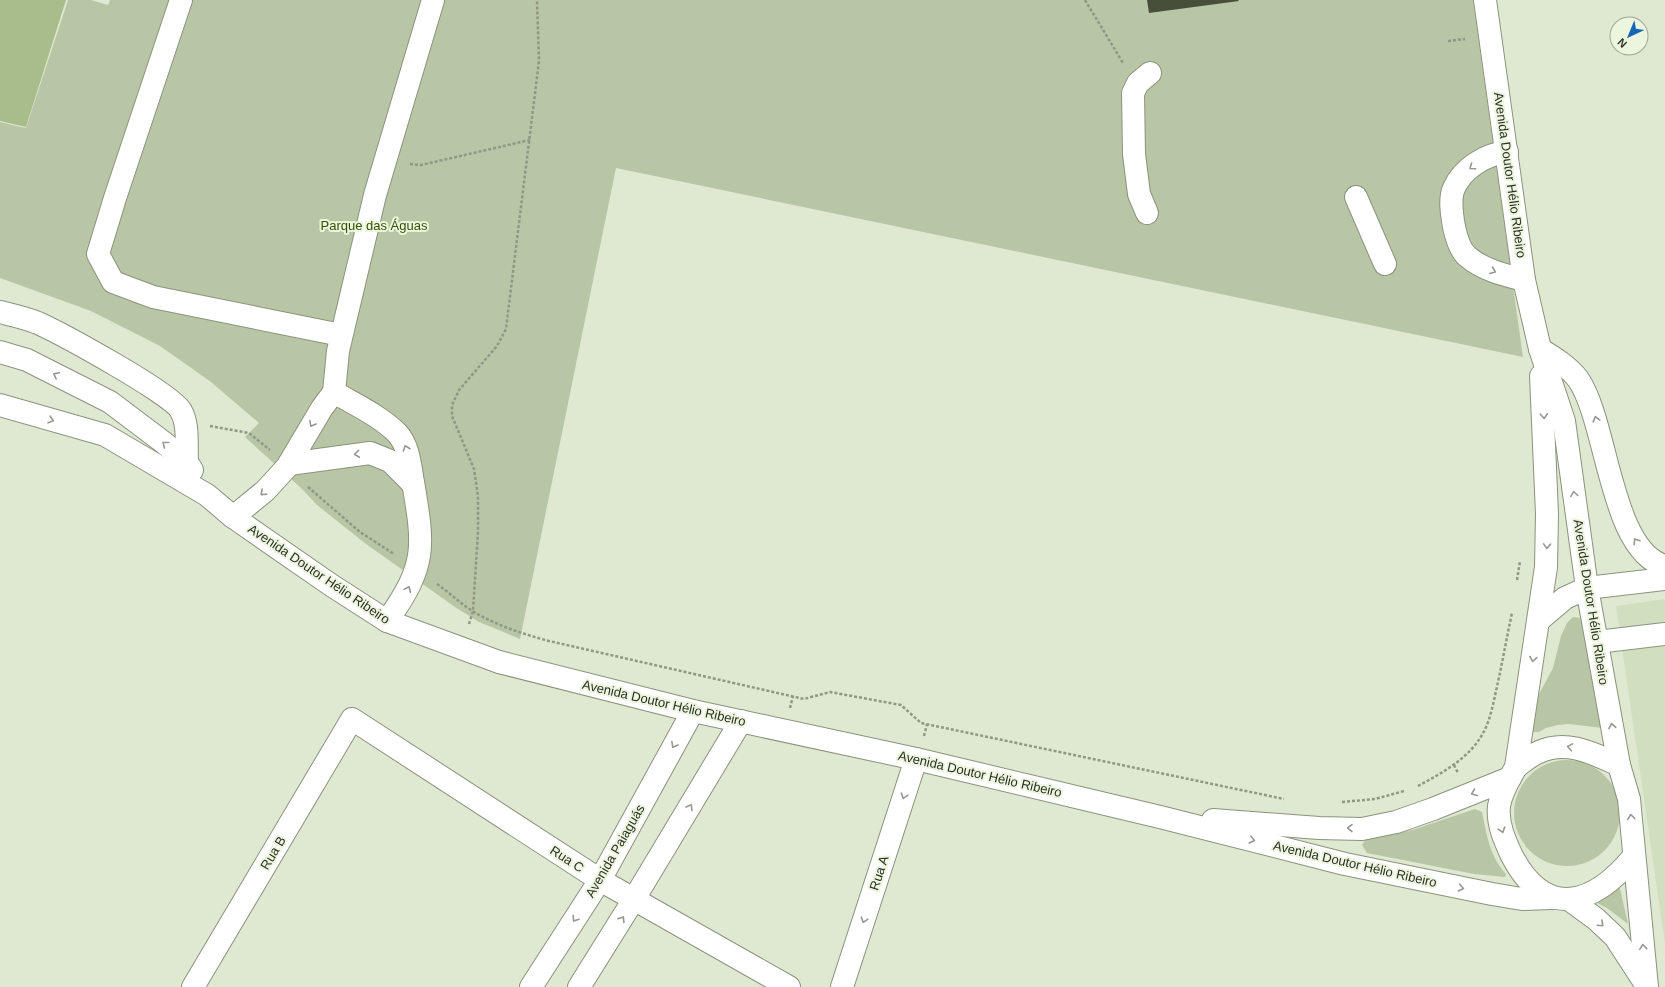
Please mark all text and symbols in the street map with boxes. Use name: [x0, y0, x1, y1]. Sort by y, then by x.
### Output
north arrow: [1609, 16, 1649, 56]
text: N: [1615, 36, 1629, 50]
street label: Avenida Doutor Hélio Ribeiro: [1491, 91, 1529, 259]
one-way arrow: [1469, 162, 1476, 170]
park label: Parque das Águas: [321, 218, 428, 233]
one-way arrow: [1489, 266, 1496, 274]
one-way arrow: [53, 372, 60, 380]
one-way arrow: [1539, 413, 1548, 419]
one-way arrow: [47, 415, 54, 424]
one-way arrow: [1592, 415, 1600, 422]
one-way arrow: [309, 420, 317, 428]
one-way arrow: [163, 442, 170, 449]
one-way arrow: [402, 445, 410, 452]
one-way arrow: [354, 450, 360, 459]
one-way arrow: [260, 488, 268, 495]
one-way arrow: [1570, 491, 1579, 497]
street label: Avenida Doutor Hélio Ribeiro: [1570, 518, 1612, 686]
street label: Avenida Doutor Hélio Ribeiro: [245, 521, 393, 627]
one-way arrow: [1633, 538, 1641, 545]
one-way arrow: [1542, 543, 1551, 549]
one-way arrow: [403, 585, 411, 593]
one-way arrow: [1529, 656, 1538, 662]
street label: Avenida Doutor Hélio Ribeiro: [581, 677, 747, 729]
one-way arrow: [1609, 723, 1617, 730]
one-way arrow: [672, 741, 679, 749]
one-way arrow: [1567, 743, 1573, 752]
street label: Avenida Doutor Hélio Ribeiro: [897, 748, 1063, 800]
one-way arrow: [1470, 788, 1477, 796]
one-way arrow: [900, 793, 909, 800]
street label: Avenida Paiaguás: [582, 802, 648, 900]
one-way arrow: [685, 804, 692, 811]
one-way arrow: [1627, 814, 1636, 820]
one-way arrow: [1347, 824, 1353, 833]
one-way arrow: [1497, 827, 1506, 834]
street label: Rua B: [257, 834, 289, 872]
one-way arrow: [1249, 836, 1256, 844]
street label: Avenida Doutor Hélio Ribeiro: [1272, 838, 1438, 890]
street label: Rua C: [547, 843, 587, 875]
street label: Rua A: [866, 854, 892, 892]
one-way arrow: [1458, 883, 1464, 892]
one-way arrow: [572, 915, 580, 922]
one-way arrow: [617, 916, 624, 923]
one-way arrow: [860, 916, 869, 923]
one-way arrow: [1596, 919, 1604, 926]
one-way arrow: [1639, 944, 1648, 950]

